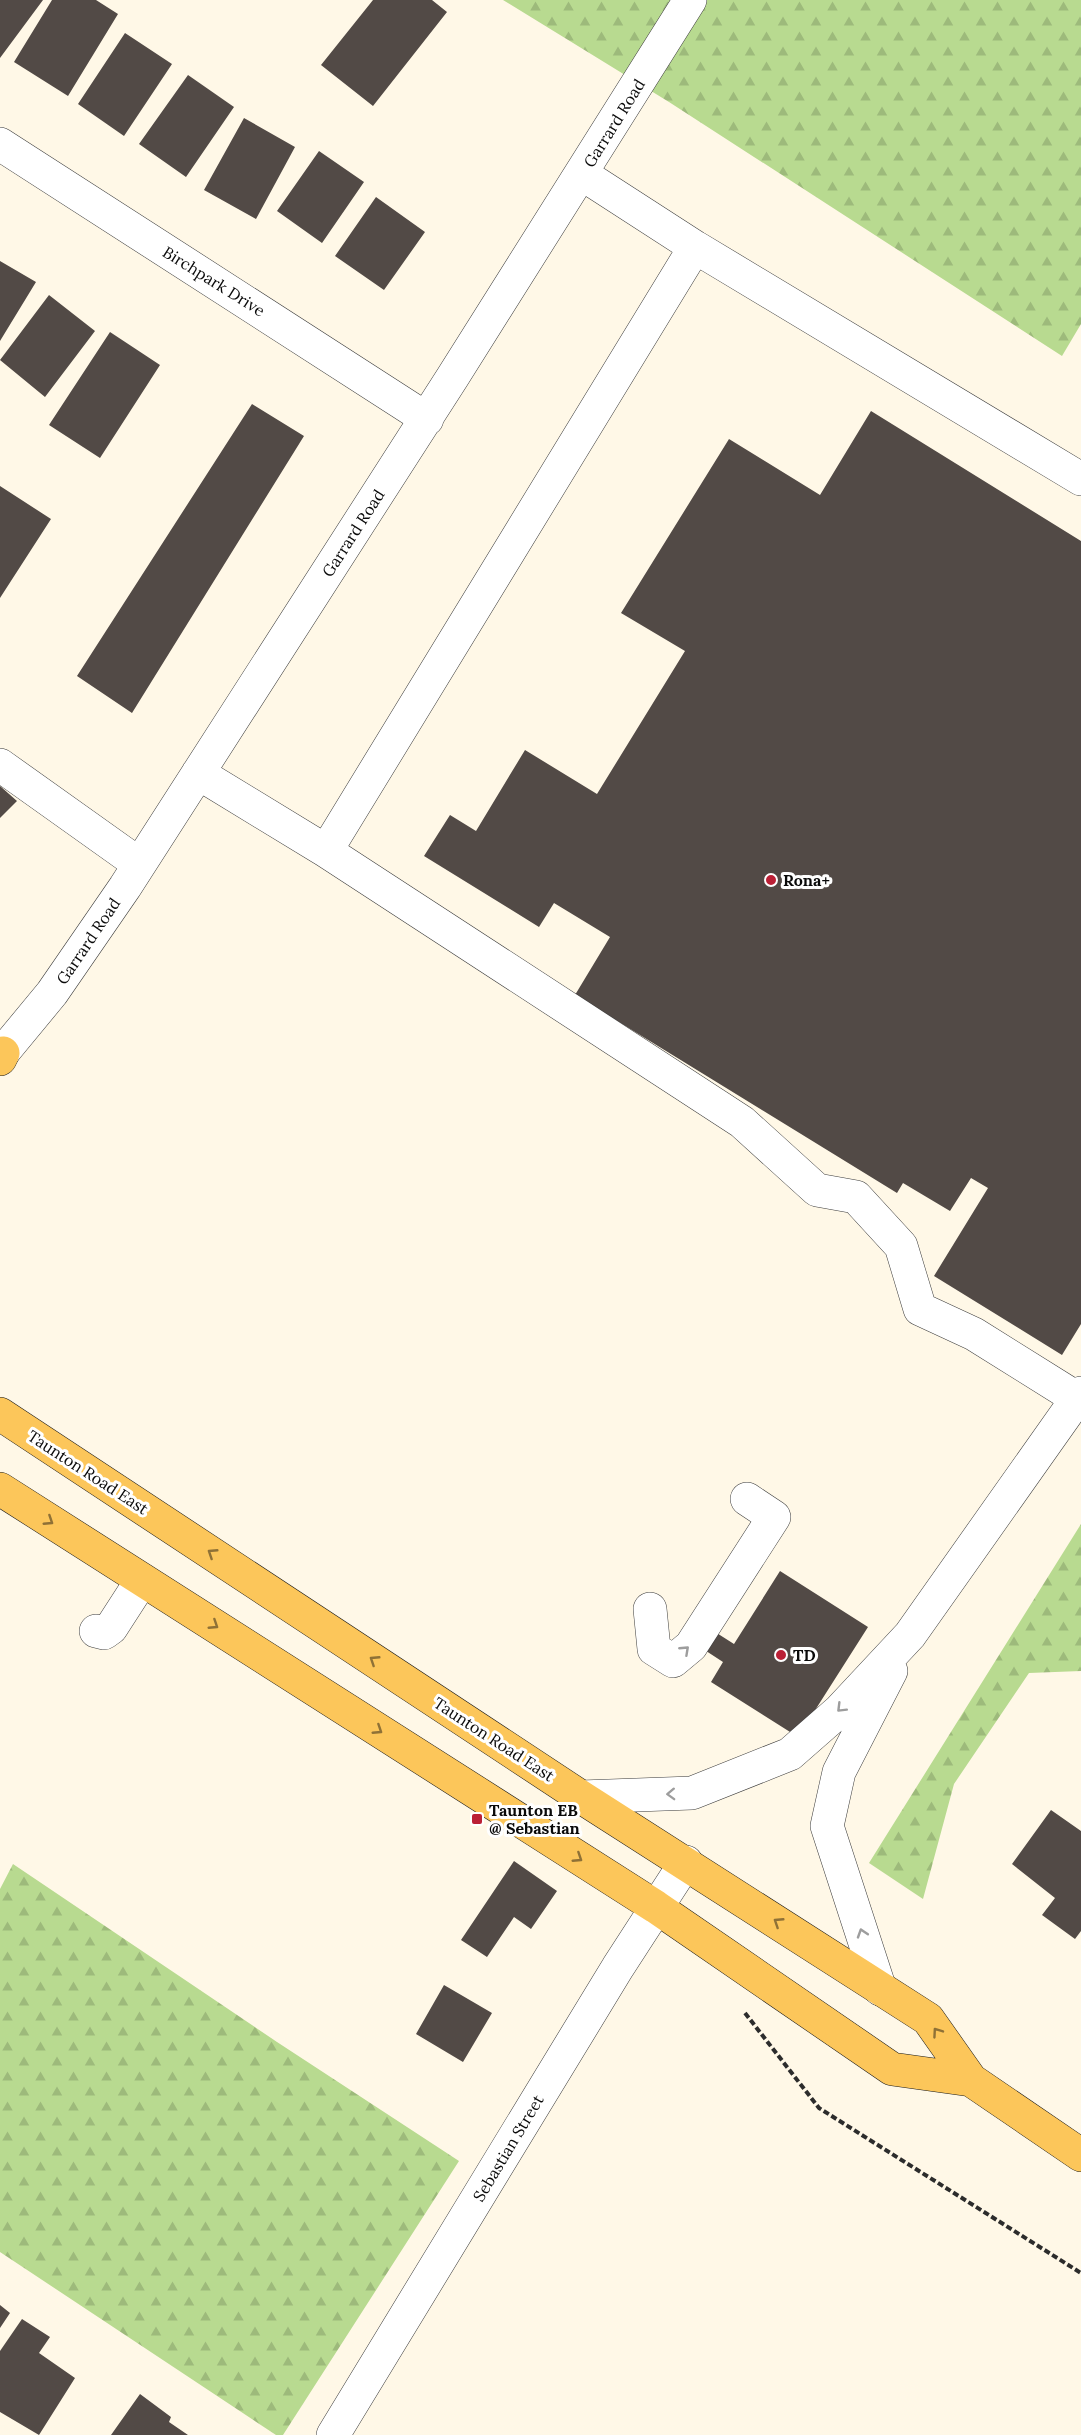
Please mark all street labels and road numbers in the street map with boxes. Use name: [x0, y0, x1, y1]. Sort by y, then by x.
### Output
street label: Garrard Road: [579, 75, 649, 171]
street label: Birchpark Drive: [159, 242, 269, 321]
street label: Garrard Road: [317, 485, 389, 580]
street label: Garrard Road: [52, 894, 125, 988]
street label: Taunton Road East: [24, 1426, 153, 1519]
street label: Taunton Road East: [430, 1693, 559, 1786]
street label: Sebastian Street: [468, 2090, 548, 2205]

